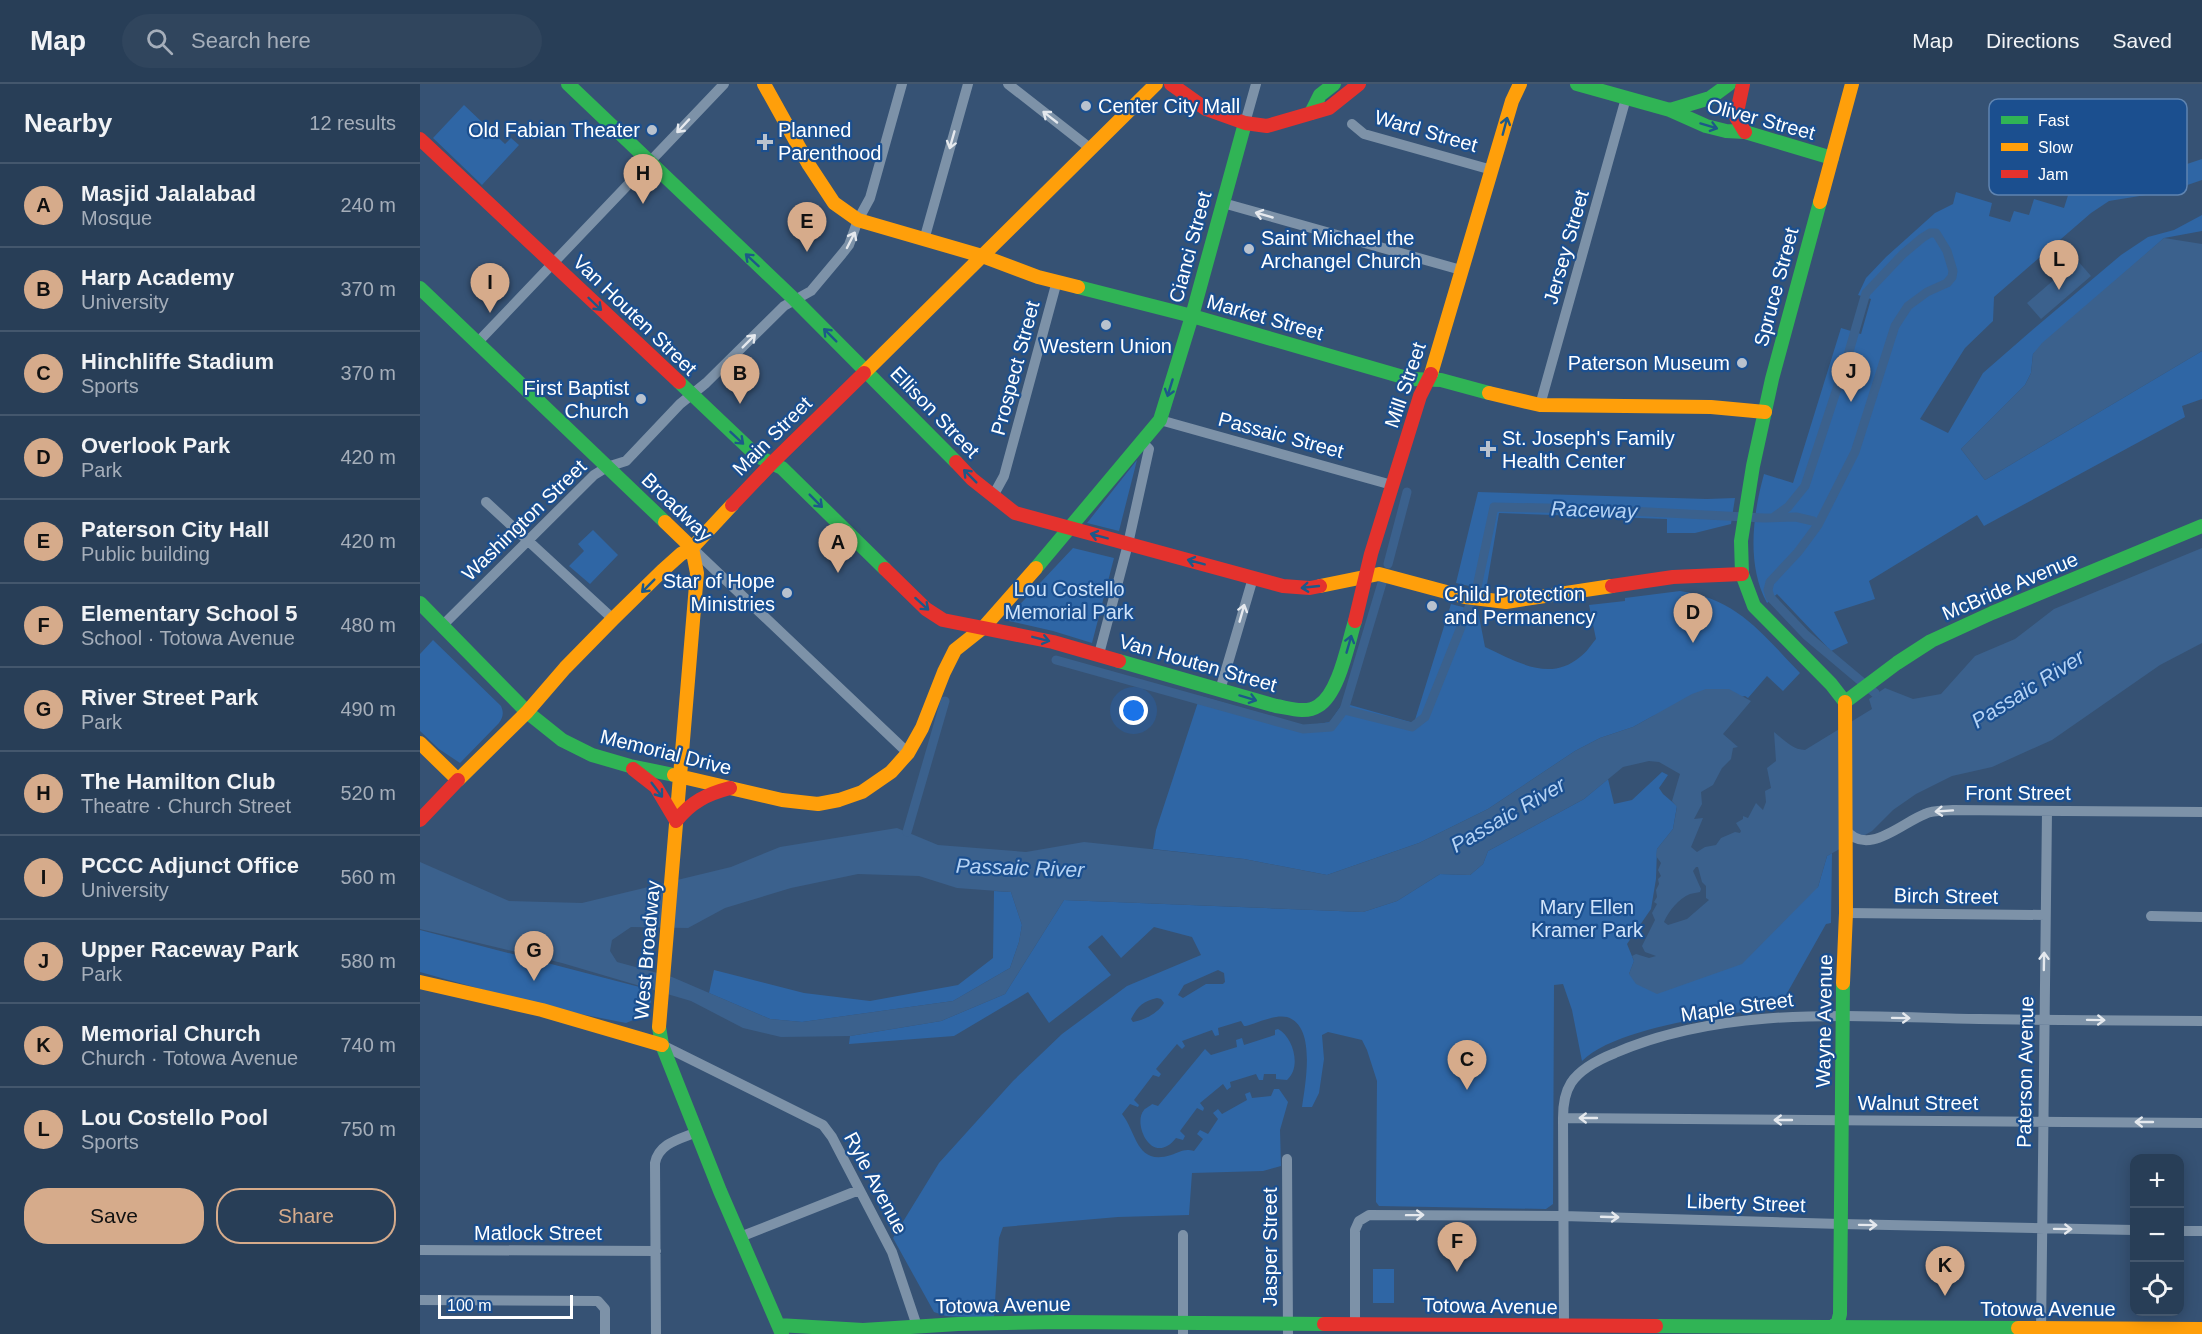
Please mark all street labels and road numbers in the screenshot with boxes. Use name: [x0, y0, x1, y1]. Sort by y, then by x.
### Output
street label: Oliver Street: [1704, 94, 1818, 144]
street label: Ward Street: [1372, 106, 1480, 156]
street label: Jersey Street: [1539, 187, 1593, 307]
street label: Cianci Street: [1165, 188, 1216, 305]
street label: Spruce Street: [1750, 225, 1803, 349]
street label: Van Houten Street: [569, 250, 702, 380]
street label: Market Street: [1204, 290, 1326, 344]
street label: Prospect Street: [987, 298, 1044, 437]
street label: Mill Street: [1380, 339, 1430, 431]
street label: Ellison Street: [886, 362, 984, 462]
street label: Main Street: [728, 392, 816, 480]
street label: Passaic Street: [1216, 408, 1347, 462]
street label: Washington Street: [457, 455, 591, 585]
street label: Broadway: [637, 468, 717, 546]
street label: McBride Avenue: [1939, 547, 2081, 625]
street label: Van Houten Street: [1117, 630, 1280, 696]
street label: Memorial Drive: [598, 725, 734, 779]
street label: Front Street: [1965, 782, 2071, 804]
street label: West Broadway: [630, 879, 664, 1021]
street label: Birch Street: [1894, 884, 1999, 908]
street label: Wayne Avenue: [1812, 954, 1836, 1088]
street label: Maple Street: [1679, 988, 1795, 1026]
street label: Paterson Avenue: [2013, 996, 2037, 1148]
street label: Walnut Street: [1858, 1092, 1979, 1114]
street label: Ryle Avenue: [840, 1128, 912, 1238]
street label: Jasper Street: [1259, 1187, 1281, 1306]
street label: Liberty Street: [1686, 1190, 1806, 1216]
street label: Matlock Street: [474, 1222, 602, 1244]
street label: Totowa Avenue: [935, 1293, 1071, 1317]
street label: Totowa Avenue: [1422, 1294, 1558, 1318]
street label: Totowa Avenue: [1980, 1298, 2116, 1320]

